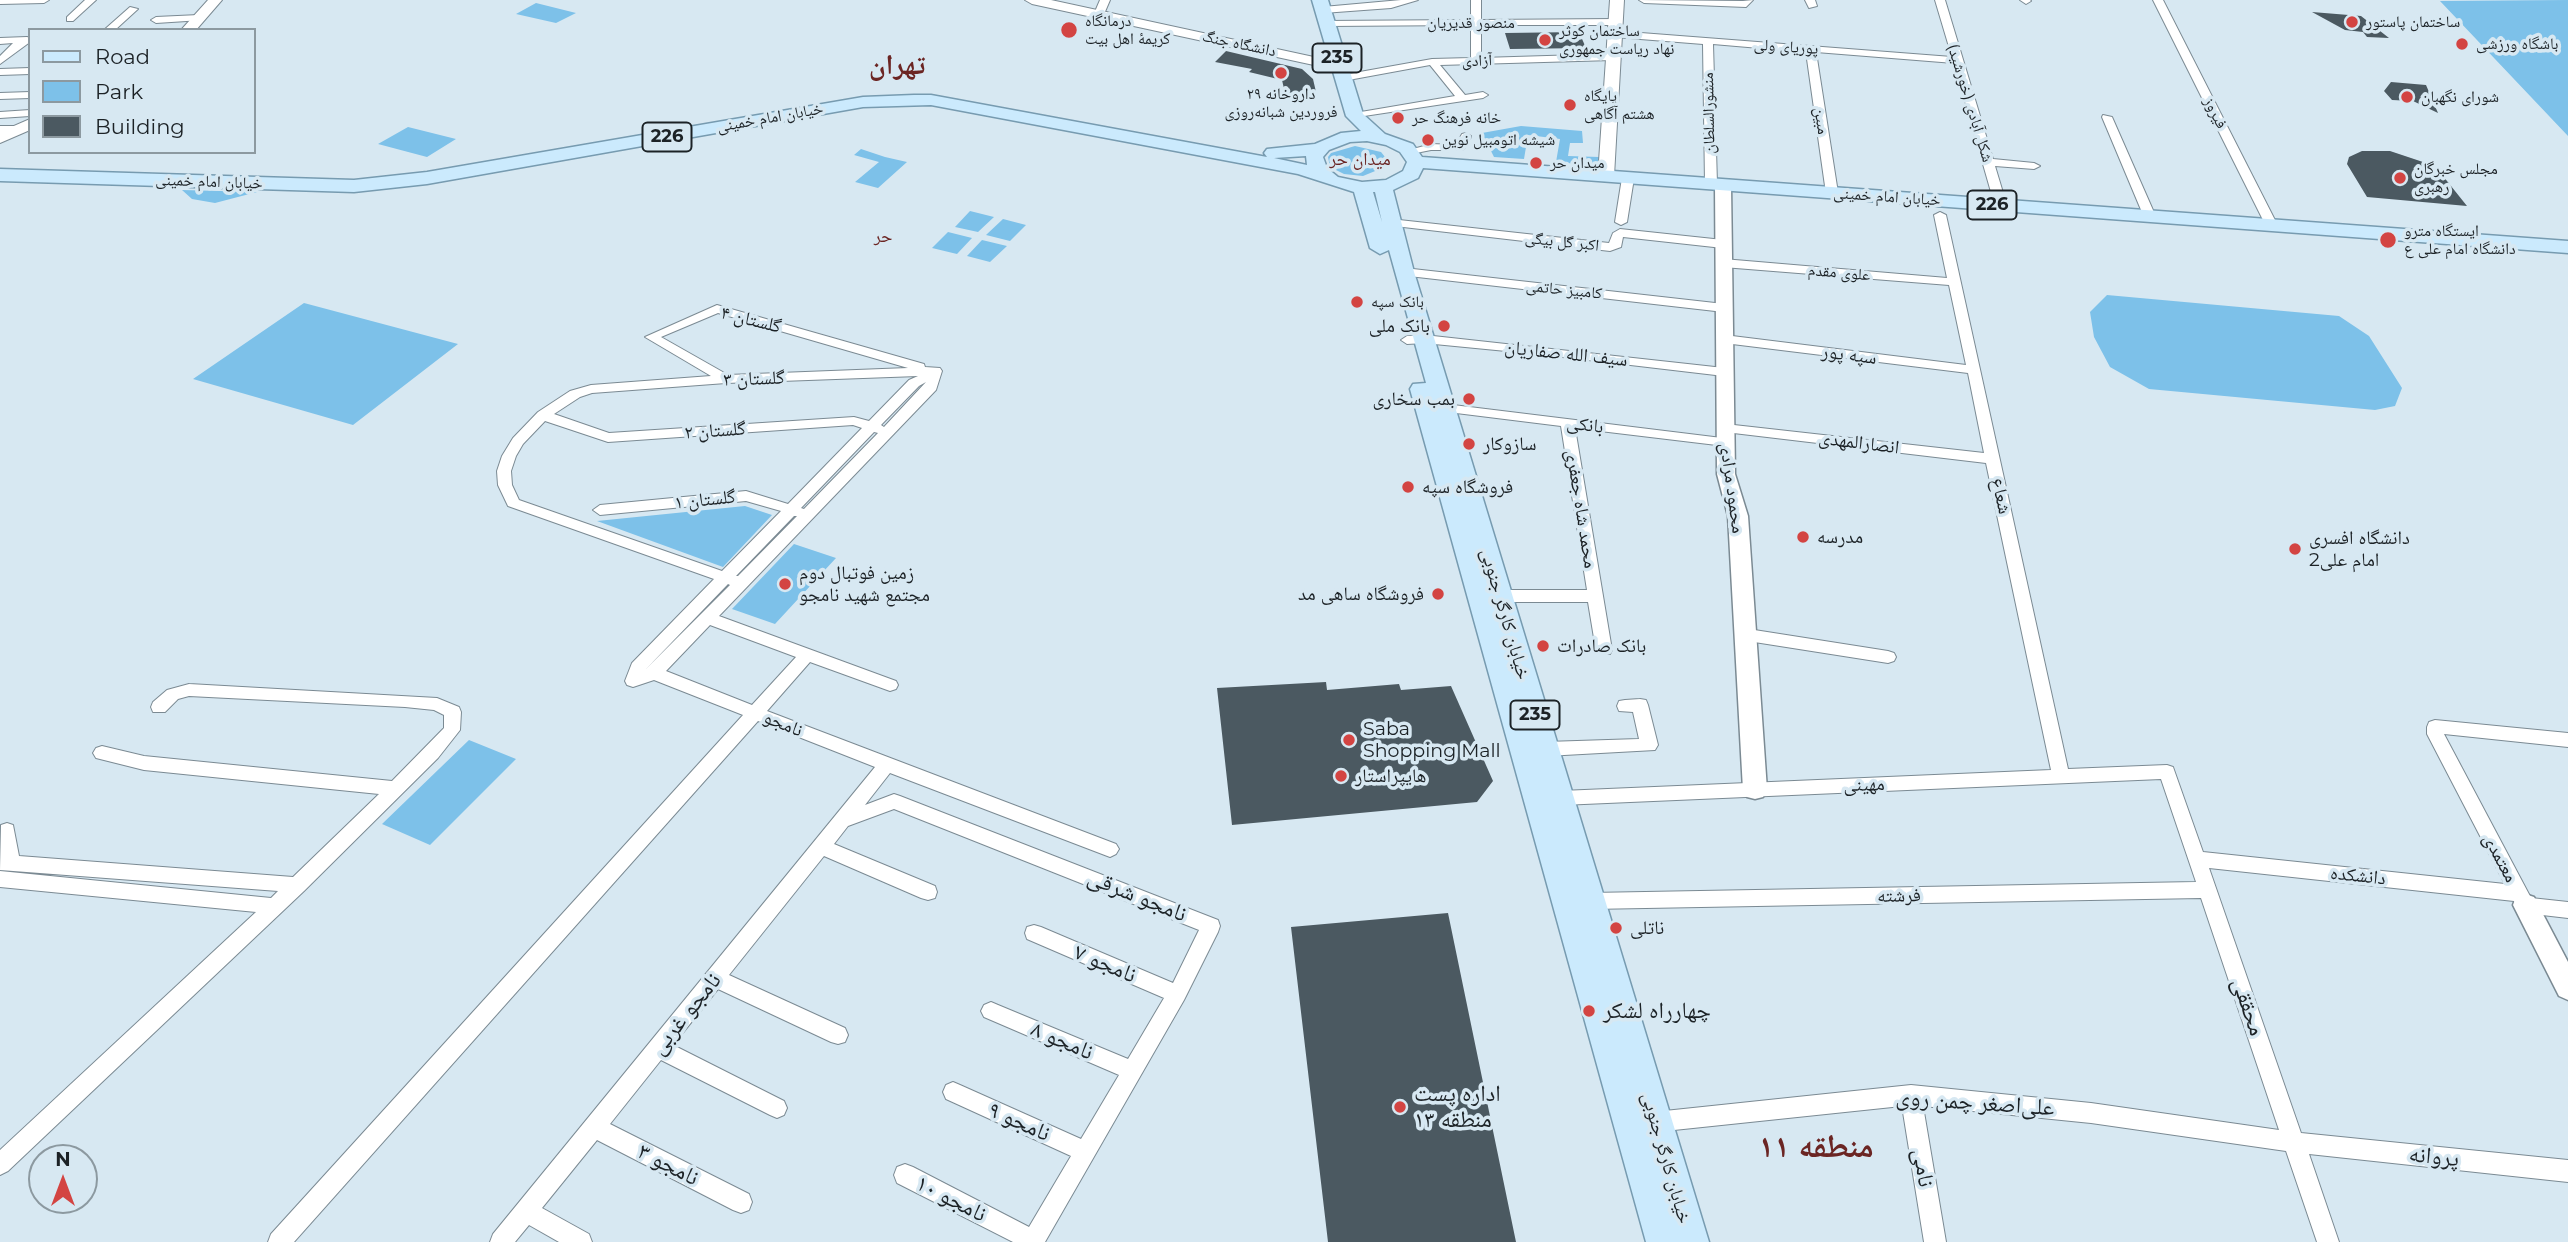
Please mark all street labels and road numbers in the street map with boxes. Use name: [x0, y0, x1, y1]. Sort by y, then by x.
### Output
street label: منصور قدیریان: [1427, 13, 1515, 33]
street label: دانشگاه جنگ: [1200, 27, 1278, 61]
street label: پوریای ولی: [1753, 35, 1819, 59]
street label: شکل آبادی (خورشید): [1943, 42, 1997, 164]
road number: 235: [1312, 44, 1362, 72]
street label: آزادی: [1462, 51, 1492, 71]
street label: منشورالسلطان: [1699, 72, 1719, 154]
street label: فیروز: [2199, 94, 2231, 132]
street label: خیابان امام خمینی: [715, 99, 825, 137]
street label: مبین: [1810, 106, 1832, 136]
road number: 226: [642, 122, 692, 152]
street label: خیابان امام خمینی: [155, 171, 263, 193]
street label: خیابان امام خمینی: [1833, 184, 1941, 210]
road number: 226: [1968, 190, 2016, 220]
street label: اکبر گل بیگی: [1524, 229, 1600, 255]
street label: علوی مقدم: [1807, 261, 1871, 285]
street label: کامبیز حاتمی: [1525, 276, 1603, 304]
street label: گلستان ۴: [718, 302, 784, 338]
street label: سیف الله صفاریان: [1503, 336, 1629, 372]
street label: سپه پور: [1820, 340, 1878, 370]
street label: گلستان ۳: [723, 367, 785, 391]
street label: بانکی: [1565, 411, 1605, 439]
street label: گلستان ۲: [684, 417, 746, 445]
street label: انصارالمهدی: [1817, 427, 1901, 459]
street label: محمود مرادی: [1714, 441, 1750, 535]
street label: محمد شاه جعفری: [1560, 448, 1602, 570]
street label: شعاع: [1986, 476, 2016, 516]
street label: گلستان ۱: [673, 485, 737, 515]
street label: خیابان کارگر جنوبی: [1475, 546, 1535, 682]
road number: 235: [1510, 700, 1560, 730]
street label: نامجو: [760, 706, 806, 742]
street label: مهینی: [1843, 773, 1885, 797]
street label: معتمدی: [2478, 830, 2522, 886]
street label: دانشکده: [2329, 862, 2387, 890]
street label: نامجو شرقی: [1083, 864, 1191, 928]
street label: فرشته: [1877, 884, 1921, 908]
street label: نامجو ۷: [1070, 939, 1140, 989]
street label: نامجو غربی: [645, 967, 727, 1061]
street label: محققی: [2225, 974, 2271, 1040]
street label: نامجو ۸: [1027, 1016, 1097, 1066]
street label: علی‌اصغر چمن روی: [1895, 1084, 2055, 1122]
street label: خیابان کارگر جنوبی: [1636, 1090, 1696, 1226]
street label: نامجو ۹: [984, 1096, 1054, 1148]
street label: نامجو ۳: [633, 1138, 703, 1192]
street label: پروانه: [2408, 1141, 2460, 1173]
street label: نامی: [1906, 1147, 1940, 1189]
street label: نامجو ۱۰: [911, 1170, 991, 1228]

